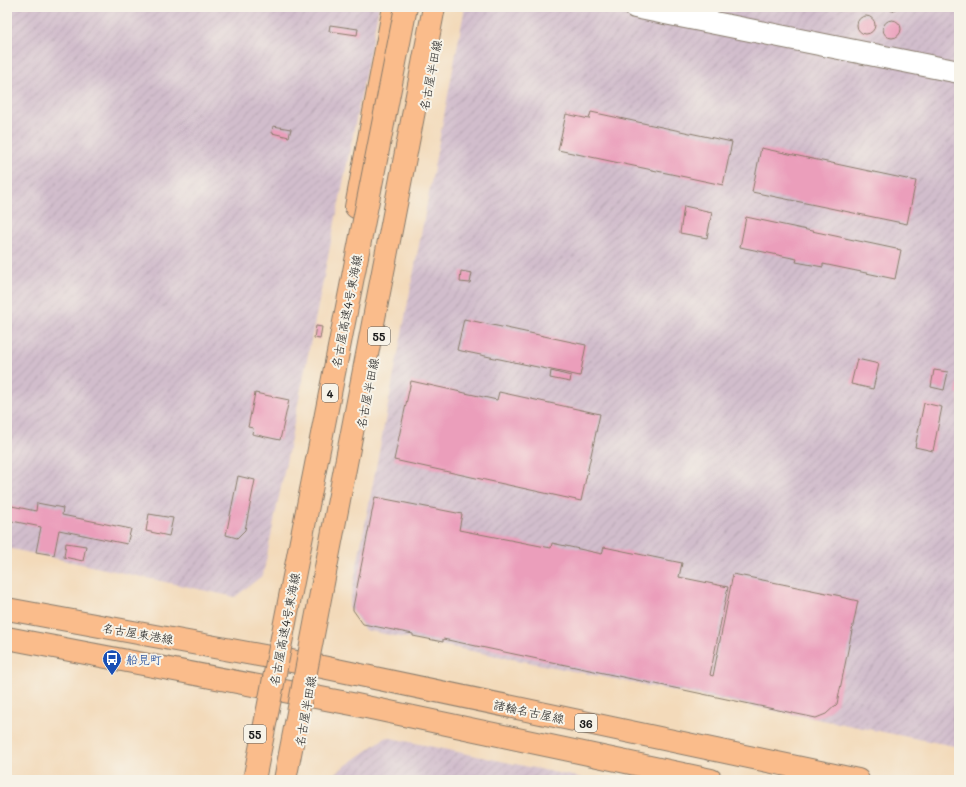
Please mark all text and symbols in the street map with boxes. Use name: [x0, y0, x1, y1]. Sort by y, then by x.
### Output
street label: 名古屋半田線: [415, 38, 445, 112]
street label: 名古屋高速4号東海線: [327, 253, 365, 369]
road number: 55: [368, 327, 390, 345]
street label: 名古屋半田線: [352, 356, 382, 430]
road number: 4: [322, 384, 338, 402]
street label: 名古屋高速4号東海線: [265, 571, 303, 687]
street label: 名古屋東港線: [101, 619, 175, 647]
bus stop icon: 船見町: [101, 648, 123, 676]
place label: 船見町: [126, 651, 162, 667]
street label: 名古屋半田線: [291, 674, 319, 748]
street label: 諸輪名古屋線: [492, 696, 566, 726]
road number: 36: [575, 714, 597, 732]
road number: 55: [244, 725, 266, 743]

